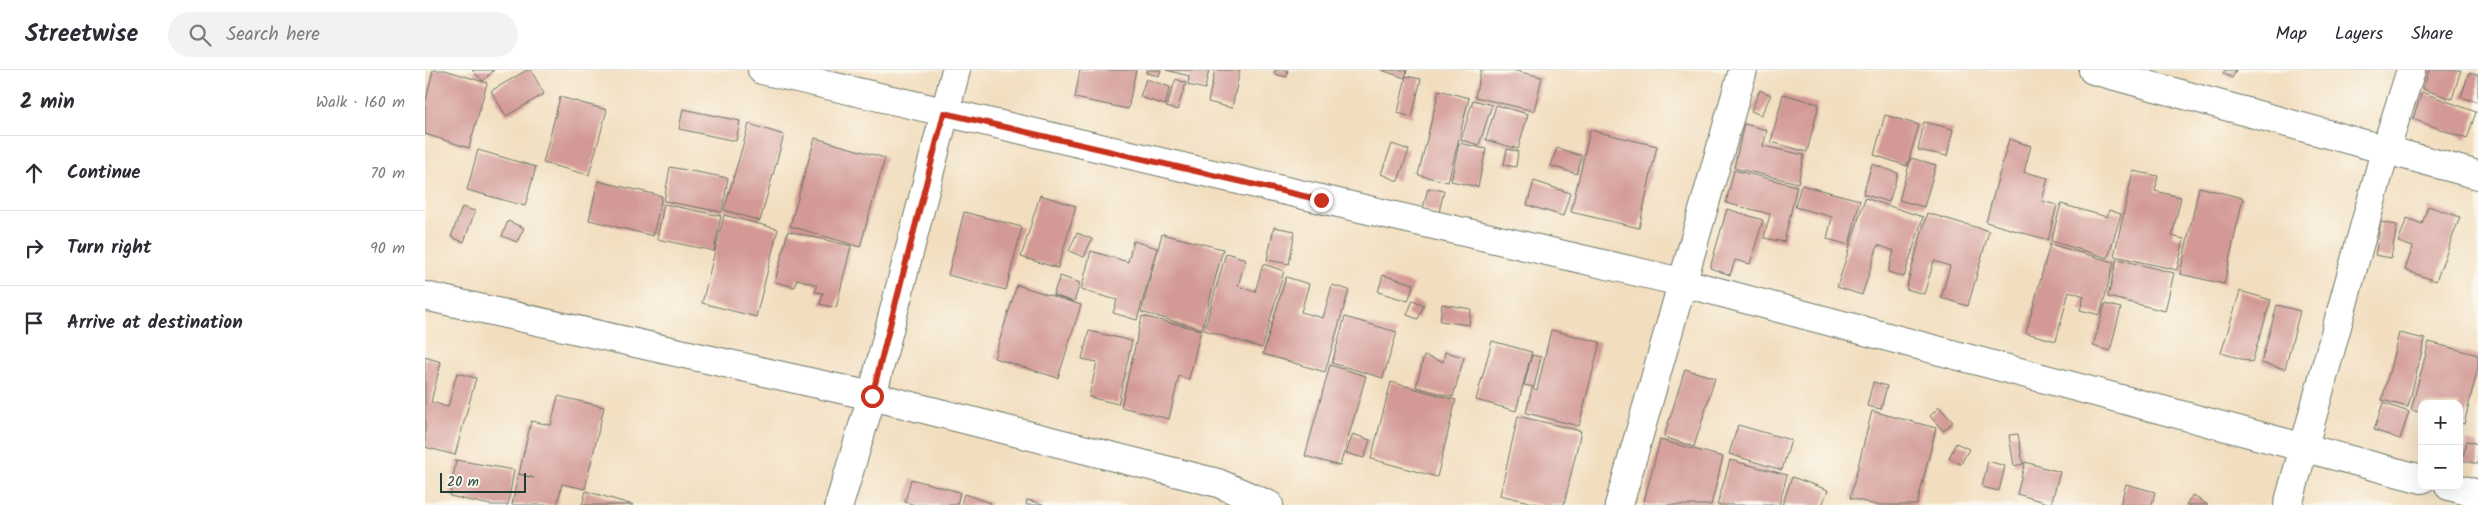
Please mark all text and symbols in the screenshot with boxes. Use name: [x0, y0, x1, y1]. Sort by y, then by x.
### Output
search box: [168, 12, 518, 57]
text: Streetwise: [25, 15, 138, 54]
text: Search here: [226, 20, 320, 50]
text: Map: [2276, 20, 2307, 49]
text: Layers: [2335, 20, 2383, 49]
text: Share: [2411, 20, 2453, 49]
icon: search: [186, 21, 214, 49]
text: 2 min: [20, 86, 75, 119]
text: Walk · 160 m: [316, 90, 405, 115]
text: Continue: [67, 158, 140, 188]
icon: ahead: [20, 159, 48, 187]
text: 70 m: [370, 161, 405, 186]
route end: [1310, 189, 1333, 212]
text: Turn right: [67, 233, 152, 263]
icon: right: [20, 234, 48, 262]
text: 90 m: [370, 236, 405, 261]
text: Arrive at destination: [67, 308, 243, 338]
icon: arrive: [20, 309, 48, 337]
route start: [861, 385, 884, 408]
map controls: [2418, 400, 2463, 490]
button: +: [2418, 400, 2463, 445]
button: −: [2418, 445, 2463, 490]
scale bar: [440, 470, 526, 493]
text: 20 m: [447, 471, 479, 493]

